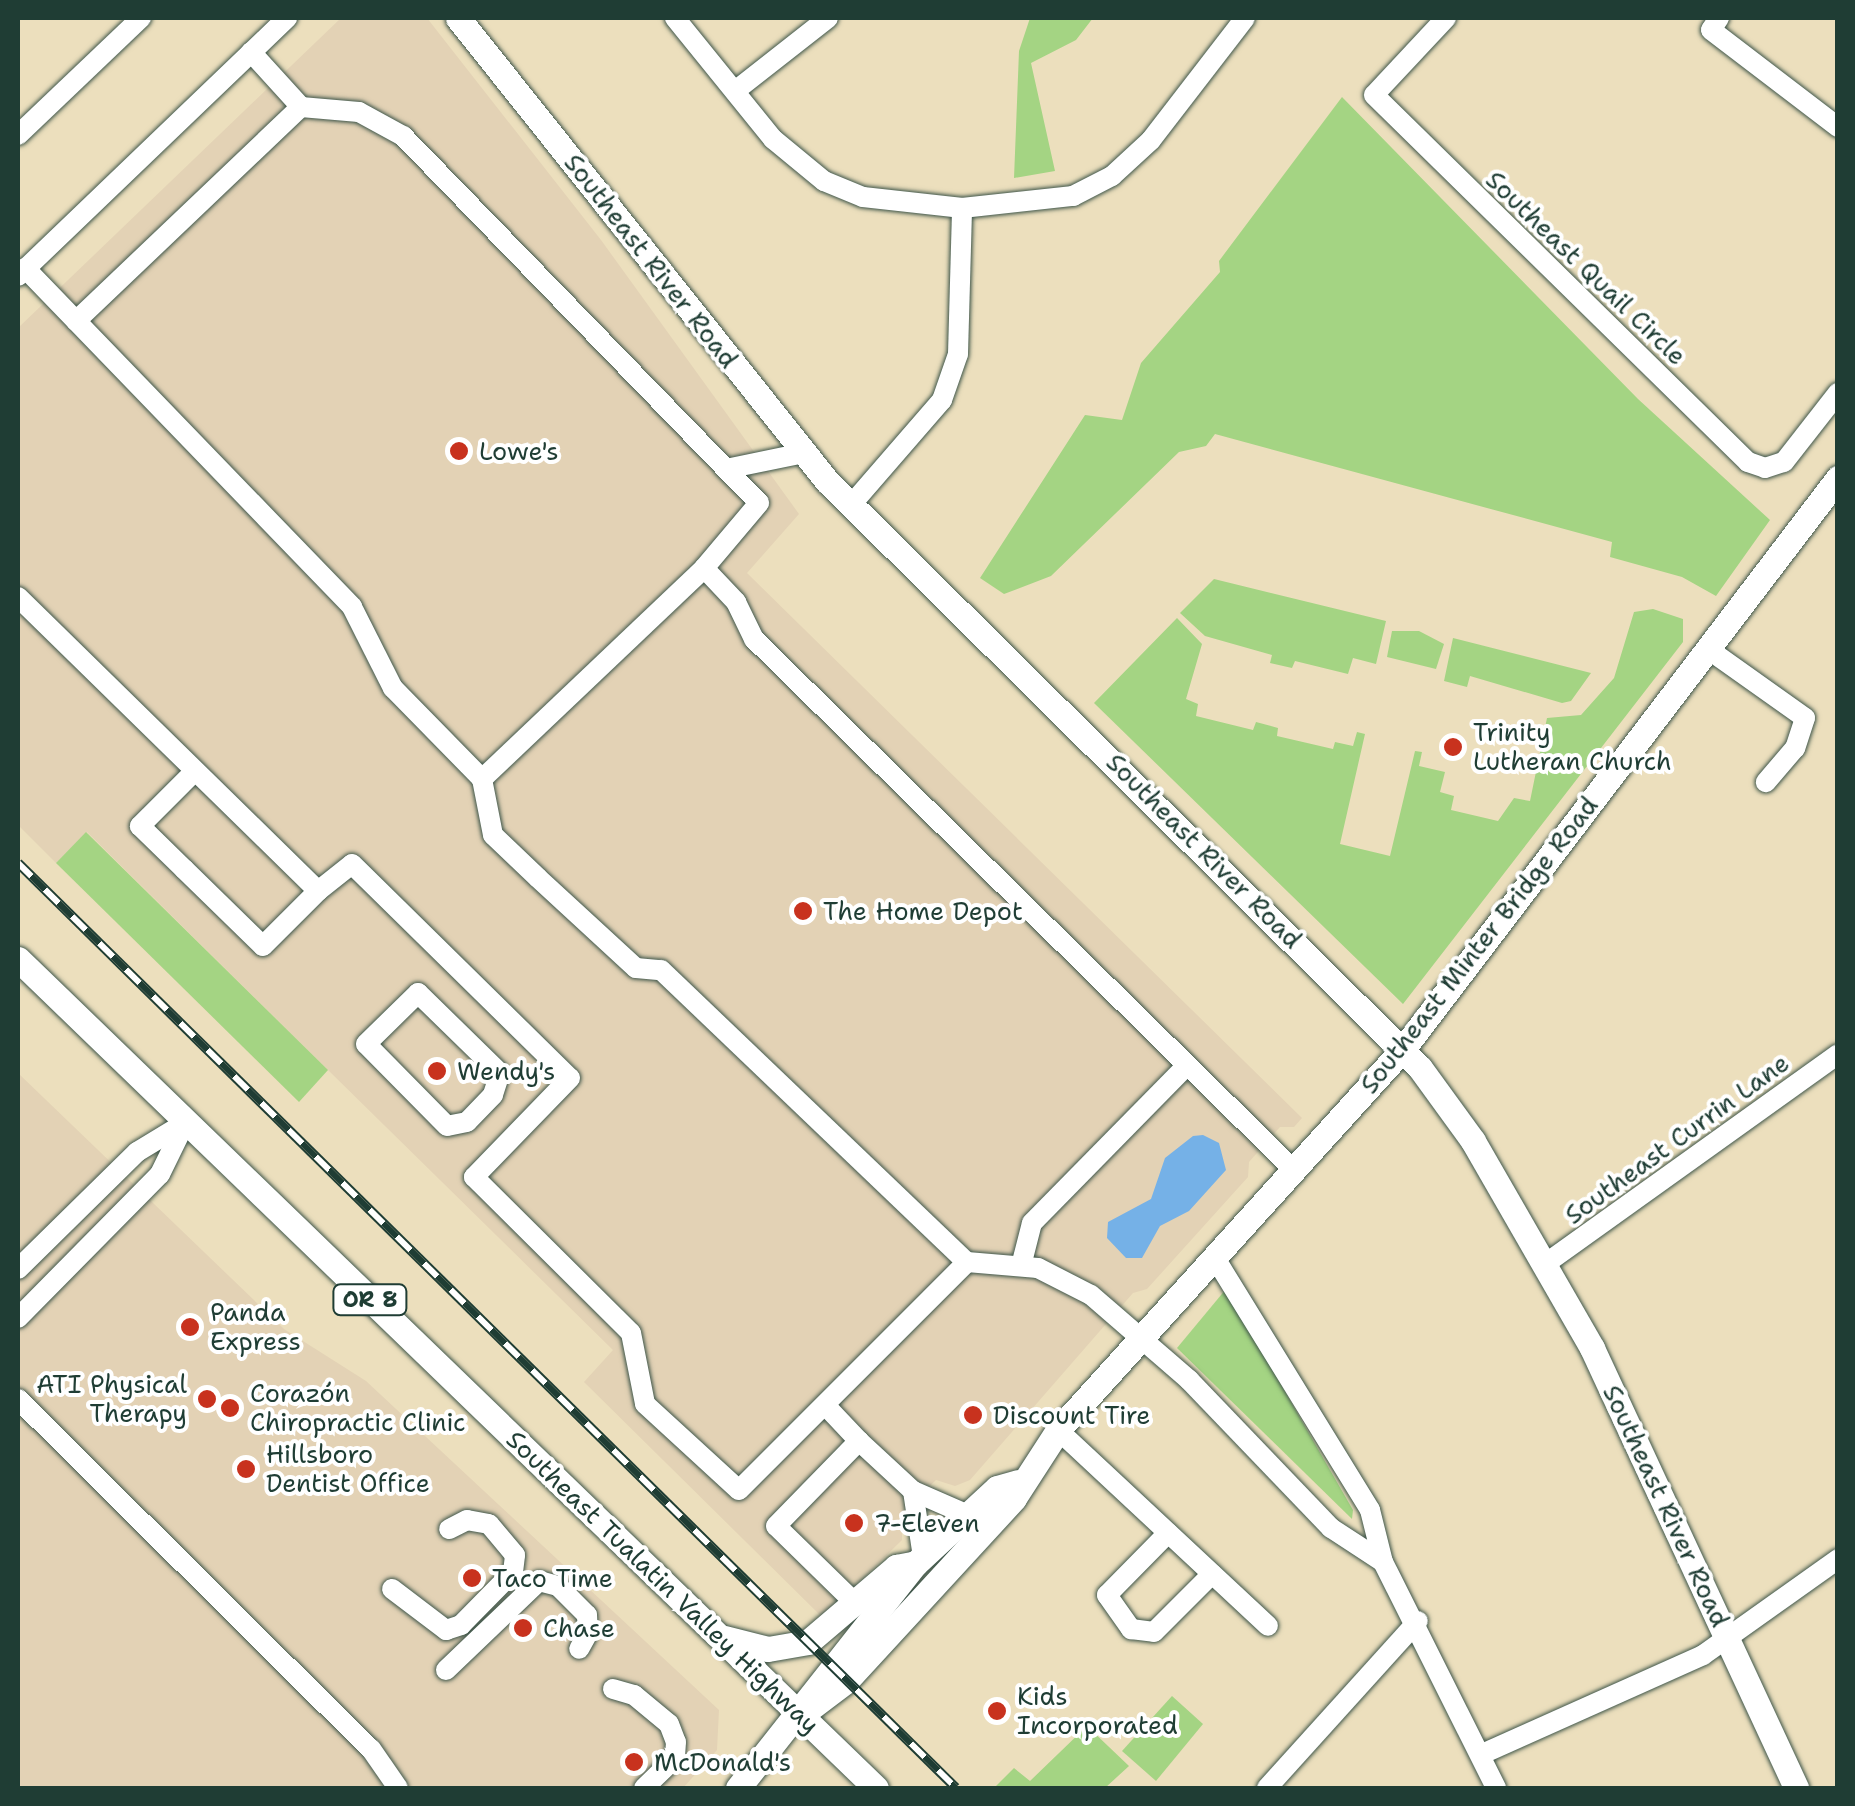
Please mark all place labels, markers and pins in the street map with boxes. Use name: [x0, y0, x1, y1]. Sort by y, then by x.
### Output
place label: Lowe's: [479, 436, 559, 466]
marker: Lowe's: [448, 440, 470, 462]
place label: Trinity Lutheran Church: [1473, 718, 1672, 777]
marker: Trinity Lutheran Church: [1442, 736, 1464, 758]
place label: The Home Depot: [823, 896, 1023, 926]
marker: The Home Depot: [792, 900, 814, 922]
place label: Wendy's: [457, 1056, 555, 1086]
marker: Wendy's: [426, 1060, 448, 1082]
place label: Panda Express: [210, 1298, 301, 1357]
marker: Panda Express: [179, 1316, 201, 1338]
place label: ATI Physical Therapy: [36, 1370, 187, 1429]
place label: Corazón Chiropractic Clinic: [250, 1379, 466, 1438]
marker: ATI Physical Therapy: [196, 1388, 218, 1410]
marker: Corazón Chiropractic Clinic: [219, 1397, 241, 1419]
place label: Discount Tire: [993, 1400, 1150, 1430]
marker: Discount Tire: [962, 1404, 984, 1426]
place label: Hillsboro Dentist Office: [266, 1440, 430, 1499]
marker: Hillsboro Dentist Office: [235, 1458, 257, 1480]
place label: 7-Eleven: [874, 1508, 979, 1538]
marker: 7-Eleven: [843, 1512, 865, 1534]
place label: Taco Time: [492, 1563, 613, 1593]
marker: Taco Time: [461, 1567, 483, 1589]
place label: Chase: [543, 1613, 615, 1643]
marker: Chase: [512, 1617, 534, 1639]
place label: Kids Incorporated: [1017, 1682, 1178, 1741]
marker: Kids Incorporated: [986, 1700, 1008, 1722]
place label: McDonald's: [654, 1747, 791, 1777]
marker: McDonald's: [623, 1751, 645, 1773]

